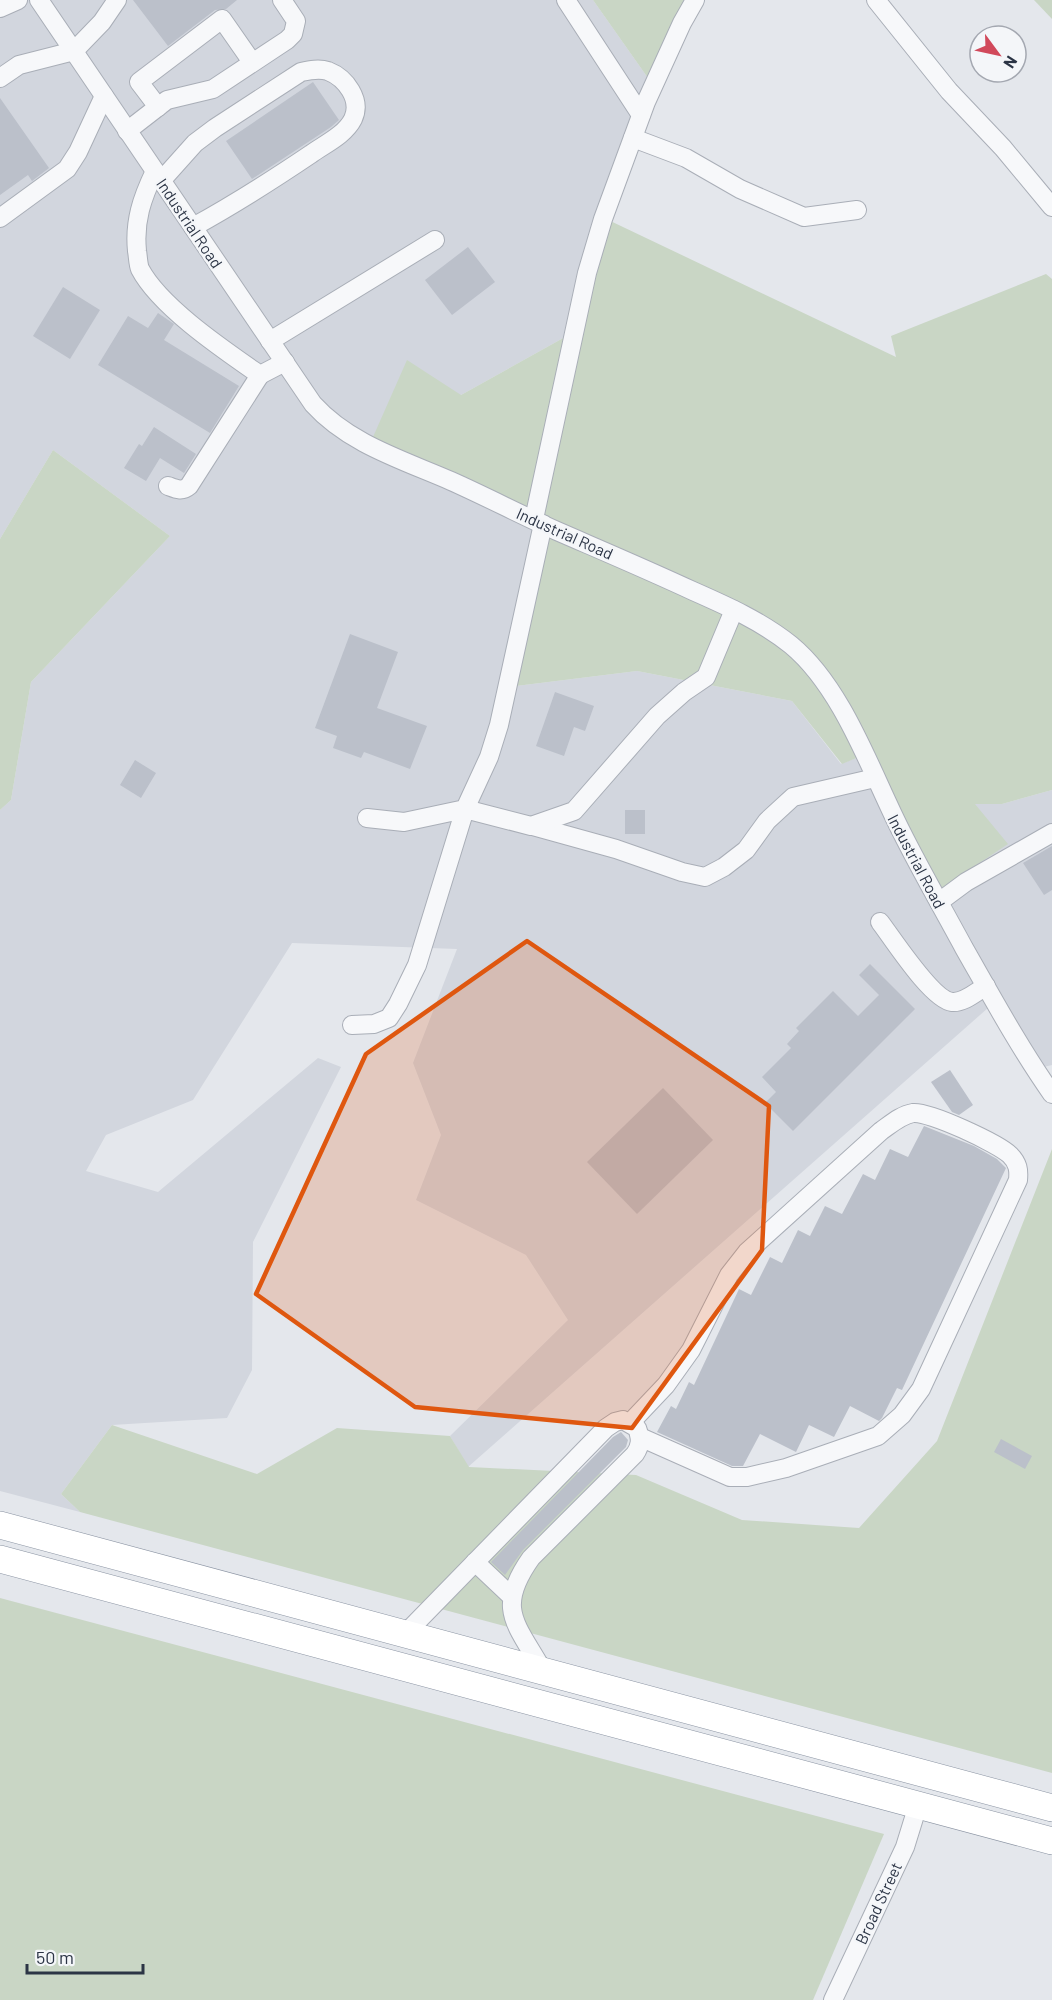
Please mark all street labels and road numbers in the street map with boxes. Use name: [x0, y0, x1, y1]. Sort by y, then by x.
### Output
street label: Industrial Road: [153, 175, 227, 271]
street label: Industrial Road: [514, 503, 616, 563]
street label: Industrial Road: [884, 811, 950, 911]
street label: Broad Street: [851, 1859, 905, 1947]

